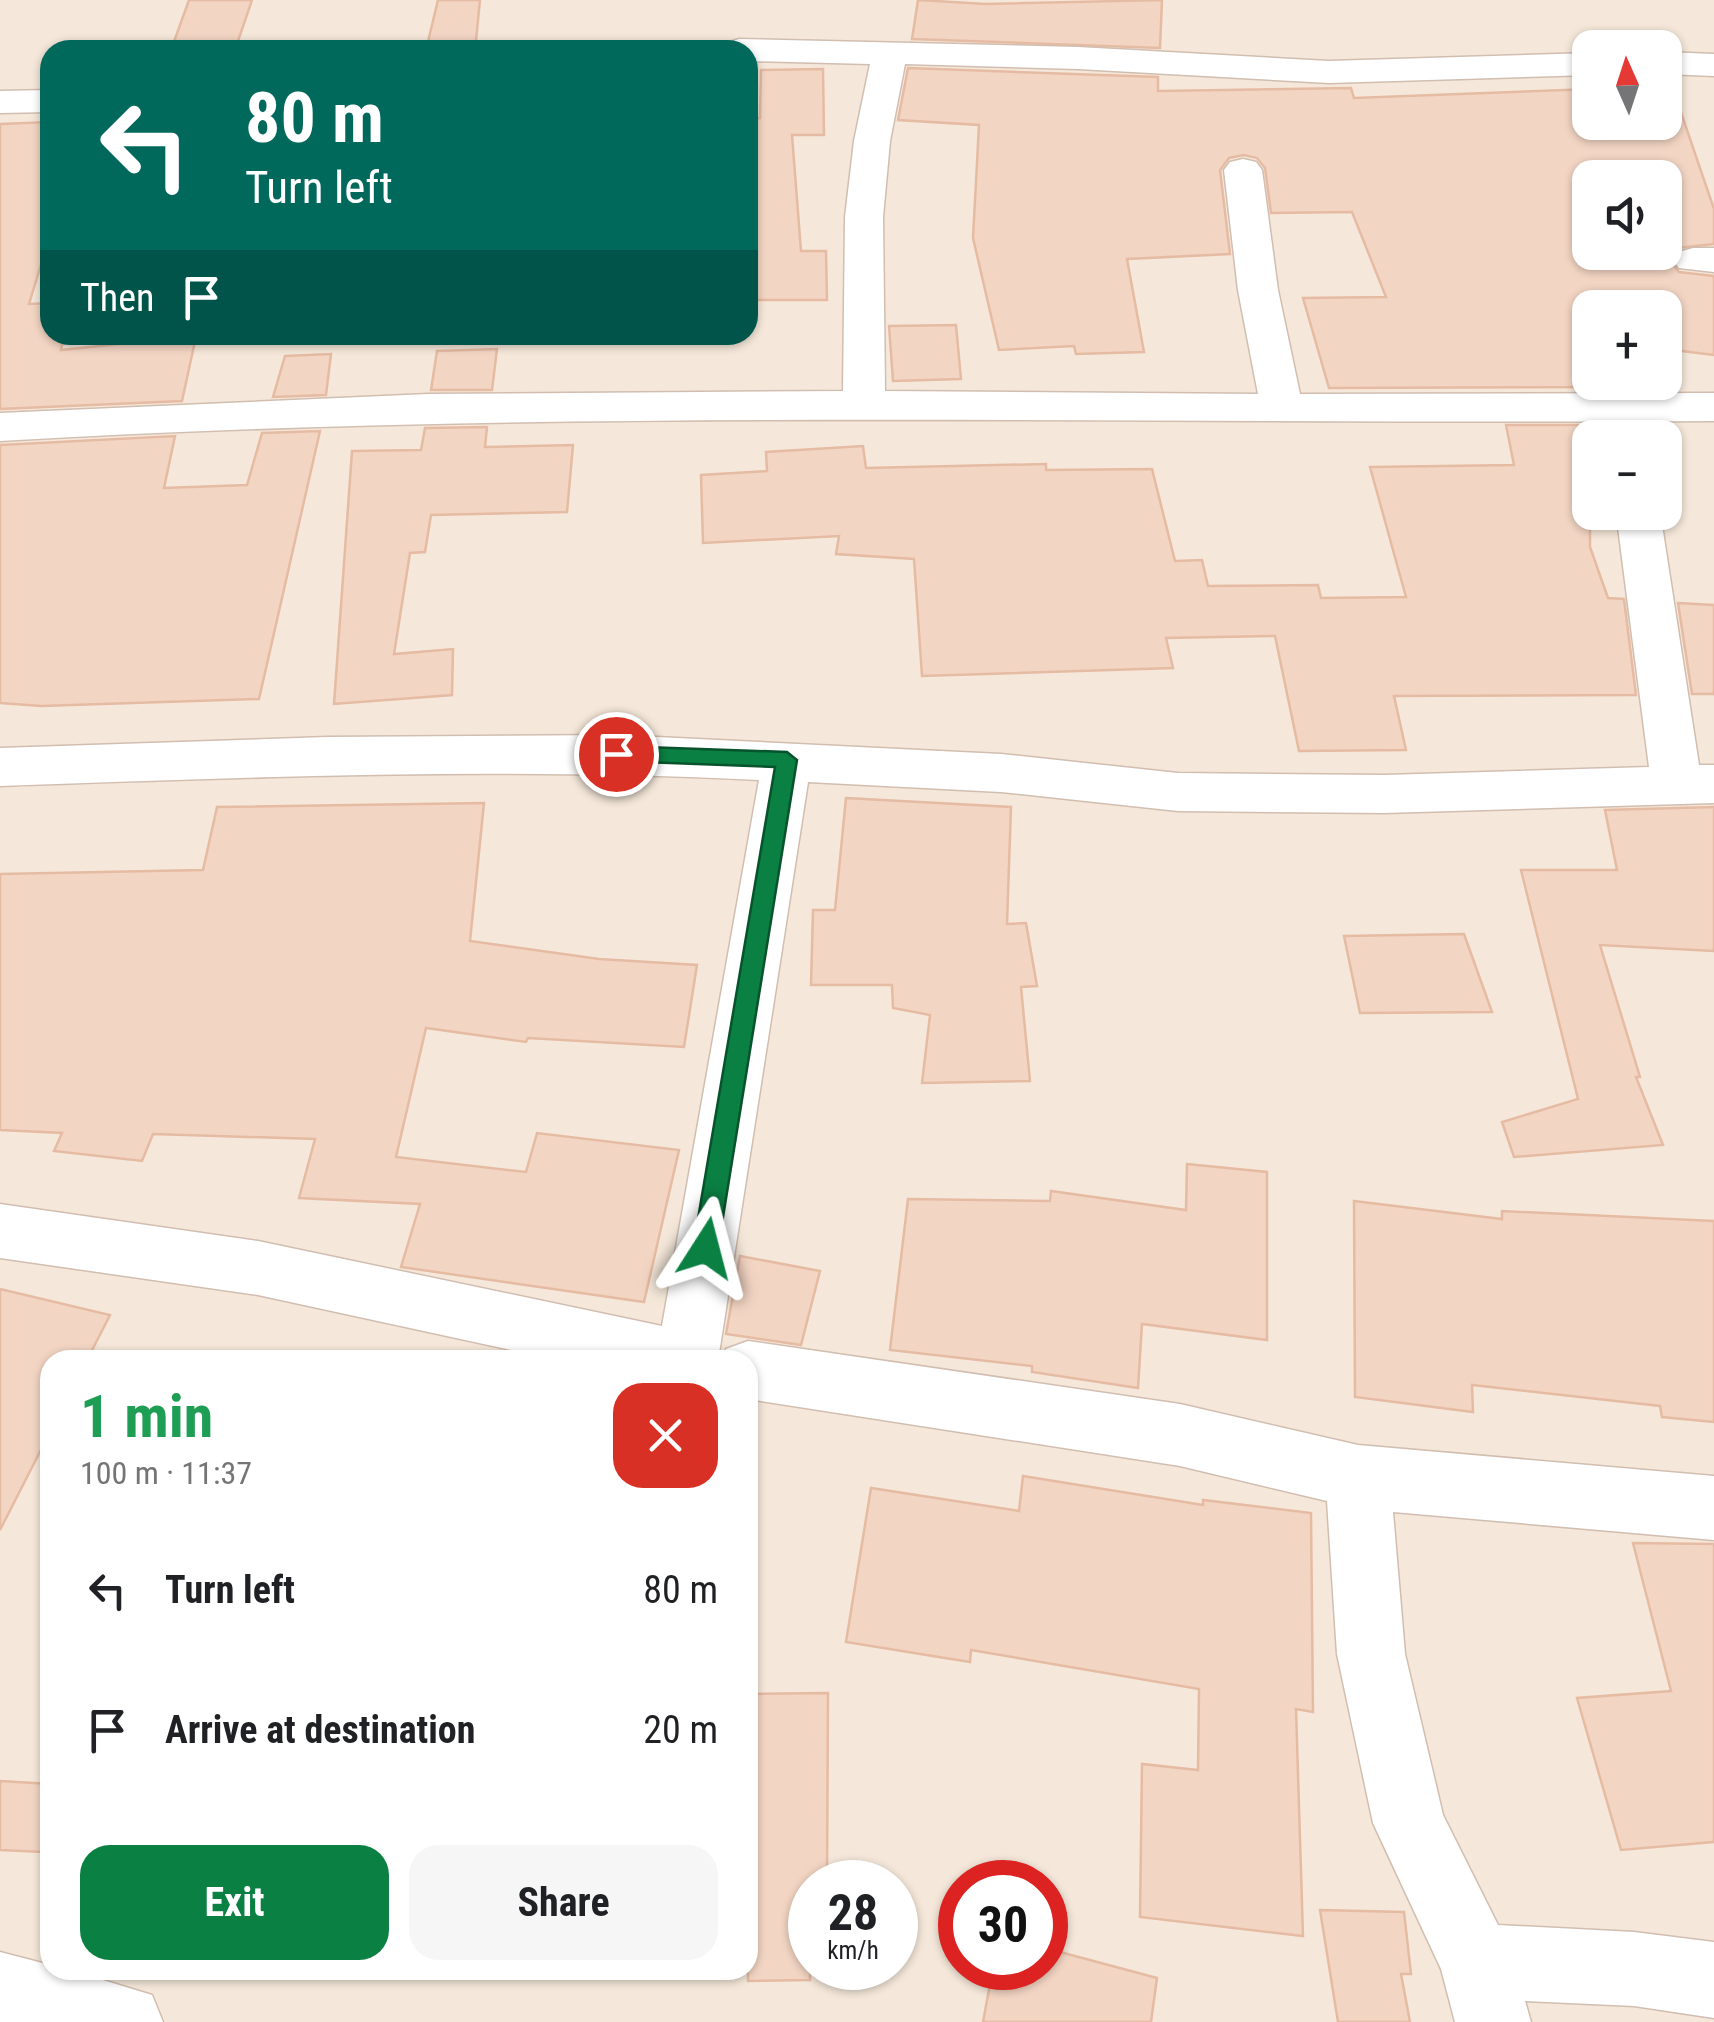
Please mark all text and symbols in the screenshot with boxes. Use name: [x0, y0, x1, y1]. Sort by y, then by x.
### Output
north arrow: [1572, 30, 1682, 140]
map controls: [1572, 30, 1682, 530]
text: 80 m: [245, 77, 384, 159]
icon: left: [80, 80, 210, 210]
button: sound: [1572, 160, 1682, 270]
text: Turn left: [245, 161, 393, 214]
icon: arrive: [174, 270, 229, 325]
text: Then: [80, 276, 154, 320]
button: +: [1572, 290, 1682, 400]
button: −: [1572, 420, 1682, 530]
pin: [574, 712, 659, 797]
icon: arrive: [589, 727, 644, 782]
position arrow: [654, 1196, 758, 1300]
text: 1 min: [80, 1381, 213, 1452]
button: close: [613, 1383, 718, 1488]
text: 100 m · 11:37: [80, 1454, 252, 1492]
icon: left: [80, 1563, 135, 1618]
text: Turn left: [165, 1568, 295, 1612]
text: 80 m: [643, 1568, 718, 1612]
icon: arrive: [80, 1703, 135, 1758]
text: Arrive at destination: [165, 1708, 475, 1752]
text: 20 m: [643, 1708, 718, 1752]
button: Exit: [80, 1845, 389, 1960]
button: Share: [409, 1845, 718, 1960]
speed limit sign: 30: [938, 1860, 1068, 1990]
text: 28: [828, 1884, 878, 1942]
text: km/h: [827, 1936, 879, 1965]

